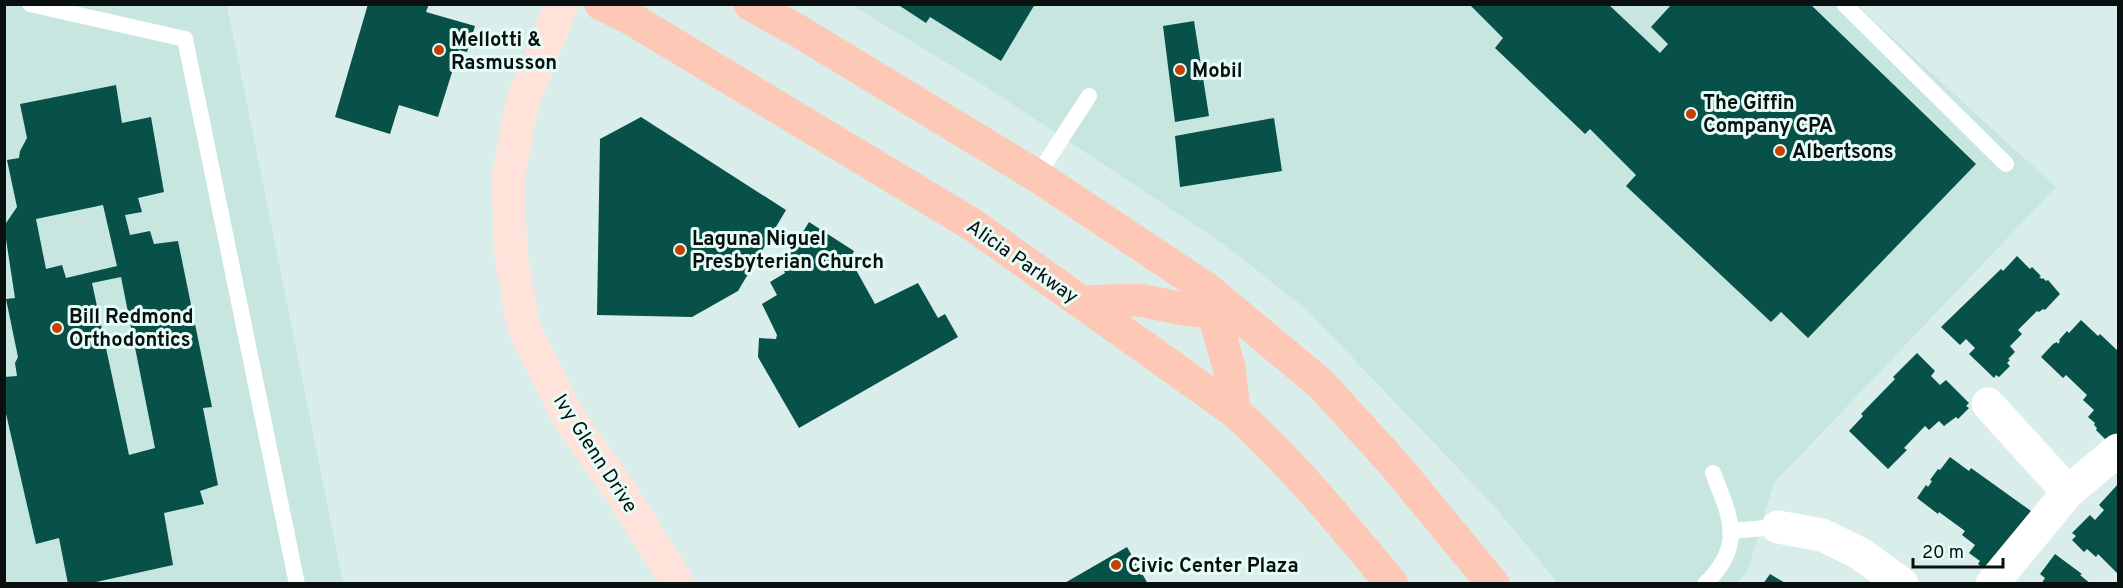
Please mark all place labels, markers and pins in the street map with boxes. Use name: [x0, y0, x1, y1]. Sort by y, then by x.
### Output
place label: Mellotti & Rasmusson: [451, 28, 557, 77]
marker: Mellotti & Rasmusson: [432, 43, 446, 57]
place label: Mobil: [1192, 59, 1243, 85]
marker: Mobil: [1173, 63, 1187, 77]
place label: The Giffin Company CPA: [1703, 91, 1833, 140]
marker: The Giffin Company CPA: [1684, 107, 1698, 121]
place label: Albertsons: [1792, 140, 1894, 166]
marker: Albertsons: [1773, 144, 1787, 158]
place label: Laguna Niguel Presbyterian Church: [692, 227, 884, 276]
marker: Laguna Niguel Presbyterian Church: [673, 243, 687, 257]
place label: Bill Redmond Orthodontics: [69, 305, 194, 354]
marker: Bill Redmond Orthodontics: [50, 321, 64, 335]
place label: Civic Center Plaza: [1128, 554, 1299, 580]
marker: Civic Center Plaza: [1109, 558, 1123, 572]

